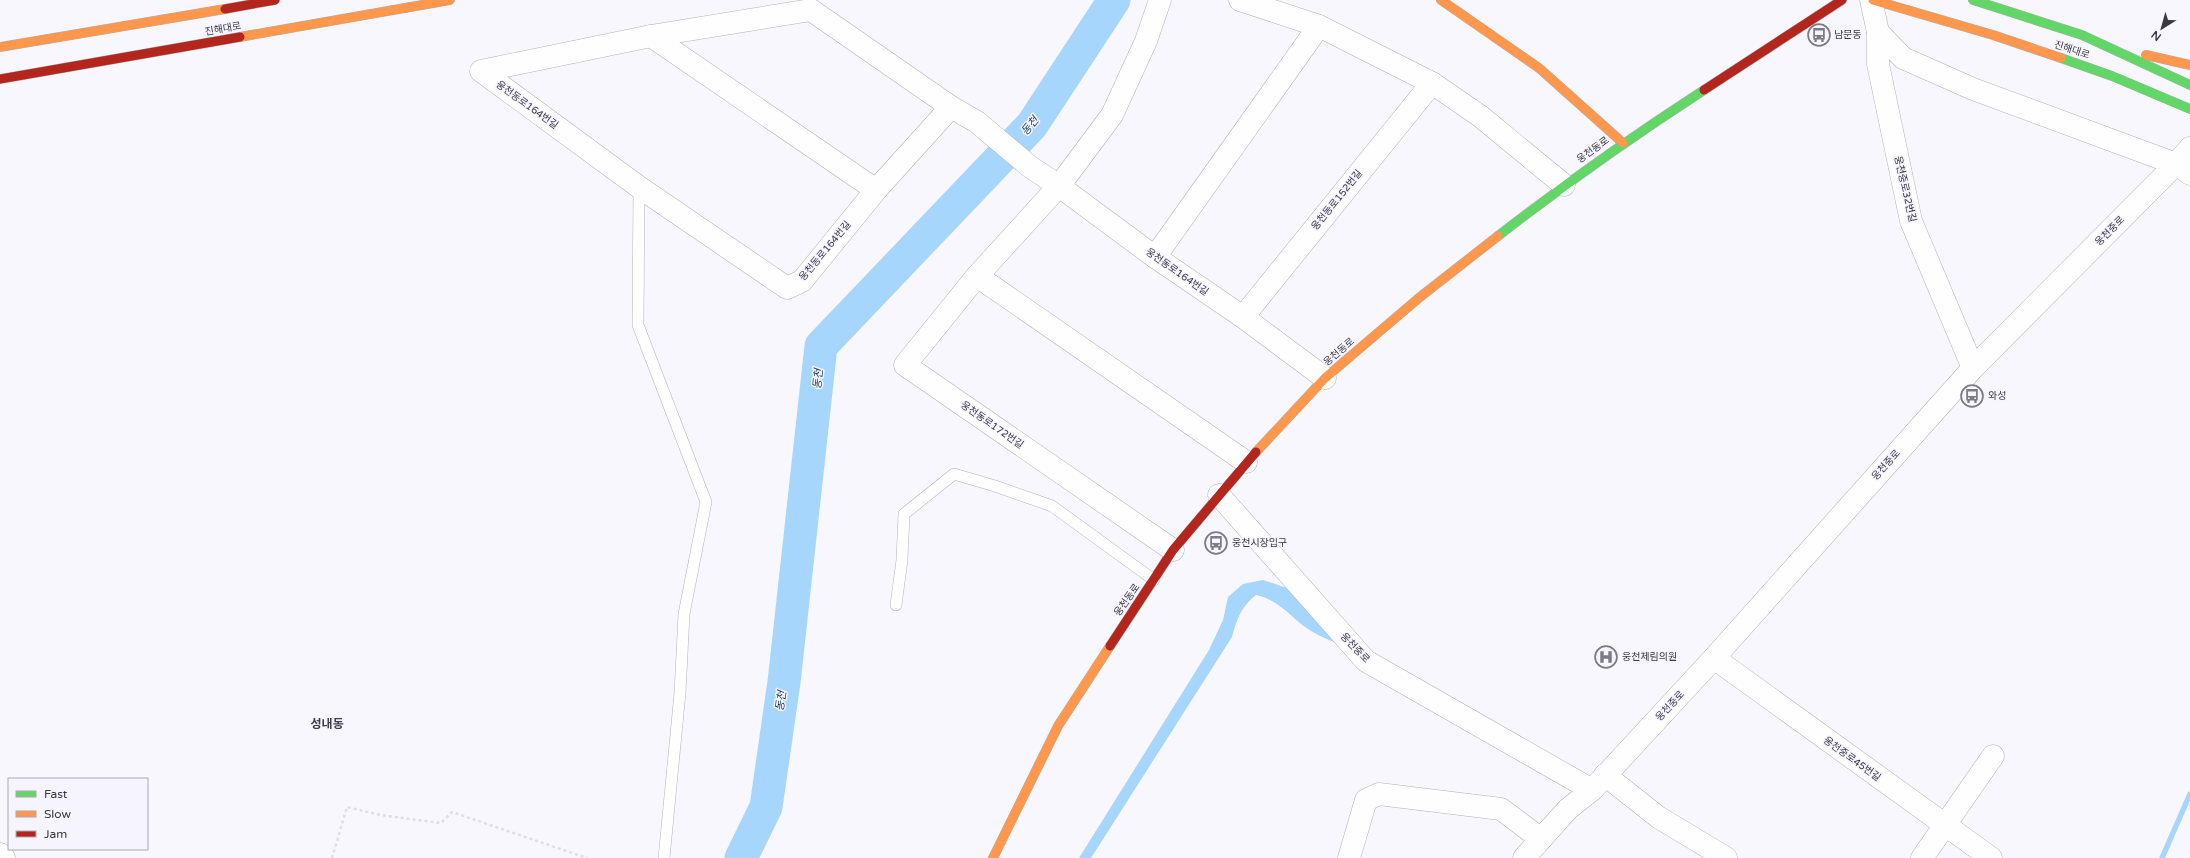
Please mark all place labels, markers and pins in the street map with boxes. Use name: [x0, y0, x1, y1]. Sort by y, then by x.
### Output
bus stop icon: 남문동: [1806, 22, 1832, 48]
place label: 남문동: [1834, 29, 1862, 41]
bus stop icon: 와성: [1959, 383, 1985, 409]
place label: 와성: [1988, 390, 2006, 402]
bus stop icon: 웅천시장입구: [1203, 530, 1229, 556]
place label: 웅천시장입구: [1232, 537, 1287, 549]
hospital icon: 웅천제림의원: [1593, 644, 1619, 670]
place label: 웅천제림의원: [1622, 651, 1677, 663]

